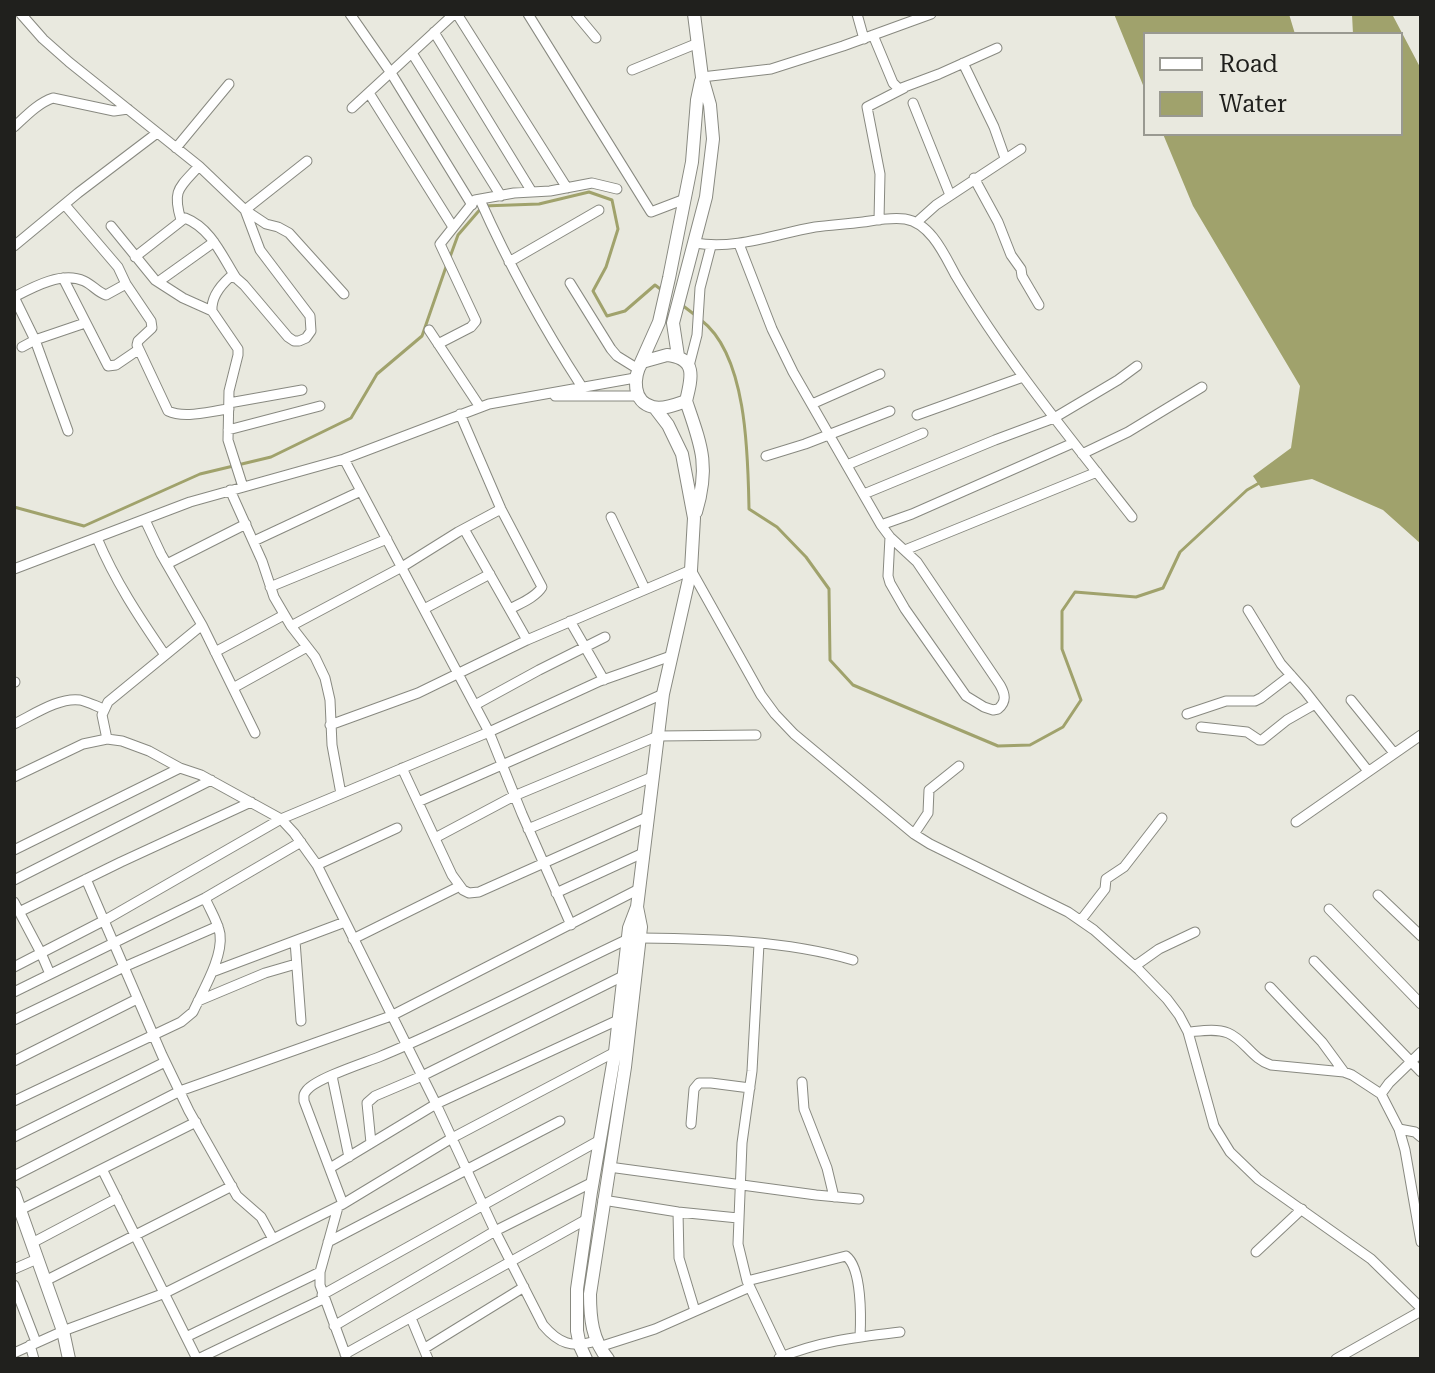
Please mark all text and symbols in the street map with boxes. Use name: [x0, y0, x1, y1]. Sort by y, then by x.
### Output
legend: [1143, 32, 1403, 136]
text: Road: [1219, 50, 1278, 78]
text: Water: [1219, 90, 1287, 118]

